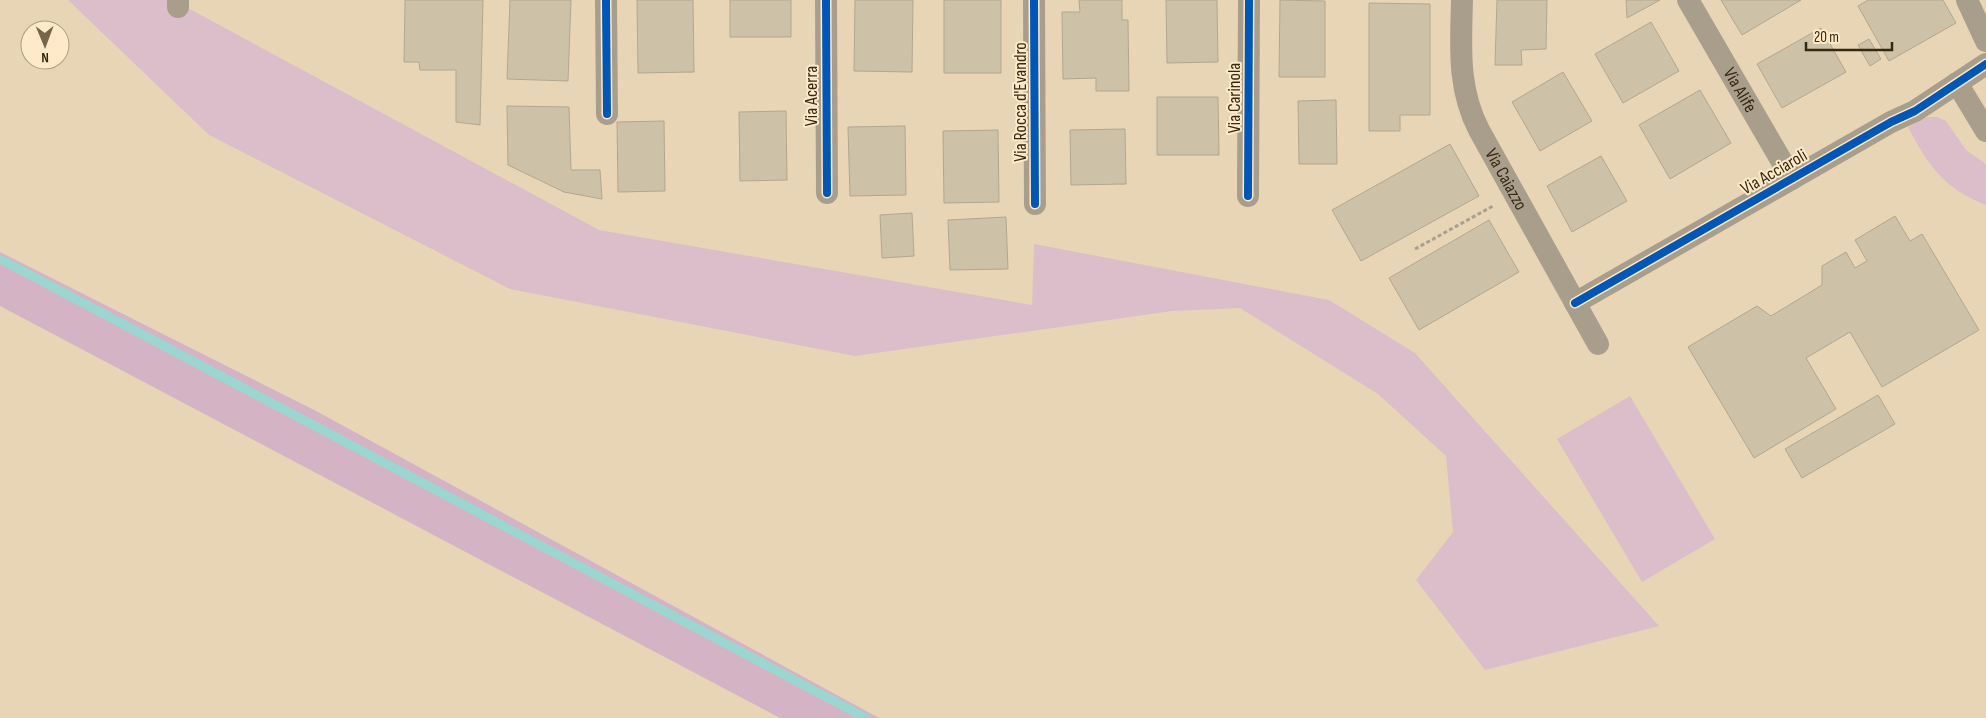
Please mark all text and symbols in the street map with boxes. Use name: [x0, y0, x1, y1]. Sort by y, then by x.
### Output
north arrow: [20, 20, 70, 70]
scale bar: [1806, 20, 1892, 52]
text: 20 m: [1814, 28, 1839, 47]
street label: Via Rocca d'Evandro: [1010, 42, 1031, 162]
text: N: [41, 49, 49, 66]
street label: Via Carinola: [1224, 63, 1245, 133]
street label: Via Alife: [1719, 64, 1761, 116]
street label: Via Acerra: [801, 66, 822, 126]
street label: Via Caiazzo: [1481, 145, 1532, 214]
street label: Via Acciaroli: [1737, 145, 1811, 199]

